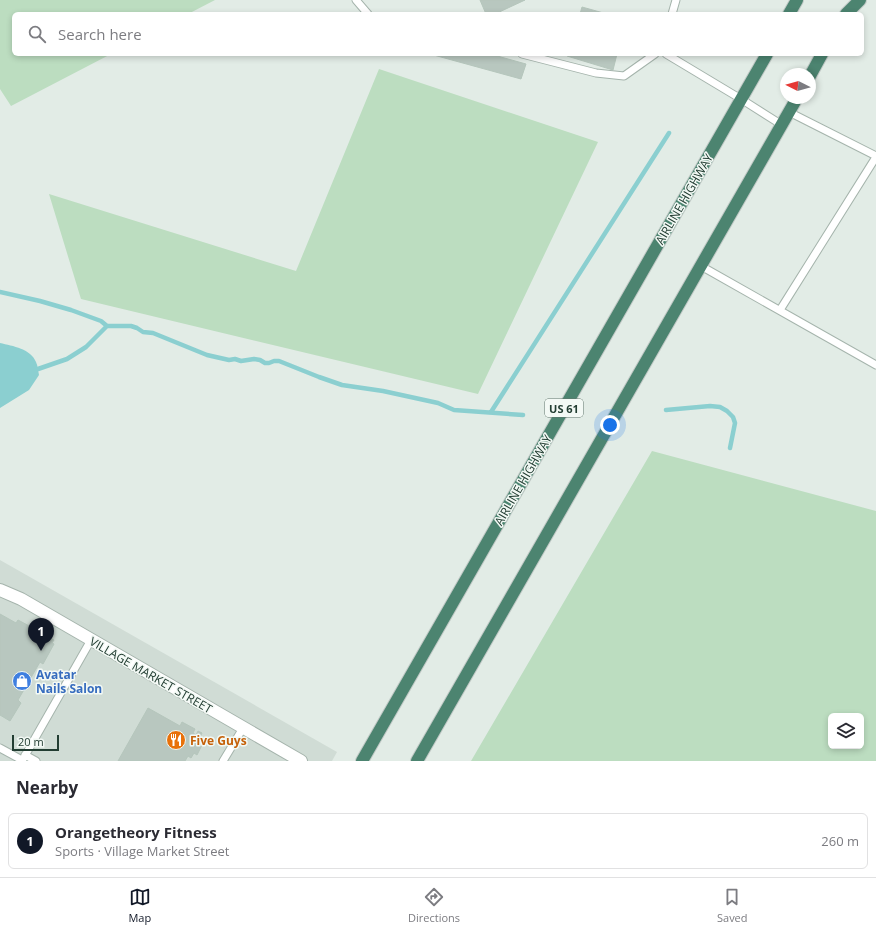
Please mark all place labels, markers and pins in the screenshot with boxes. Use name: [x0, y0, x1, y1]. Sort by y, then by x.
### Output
pin: 1: [28, 618, 54, 651]
place label: Avatar Nails Salon: [36, 666, 102, 697]
shop icon: Avatar Nails Salon: [11, 670, 33, 692]
restaurant icon: Five Guys: [165, 729, 187, 751]
place label: Five Guys: [190, 732, 247, 749]

